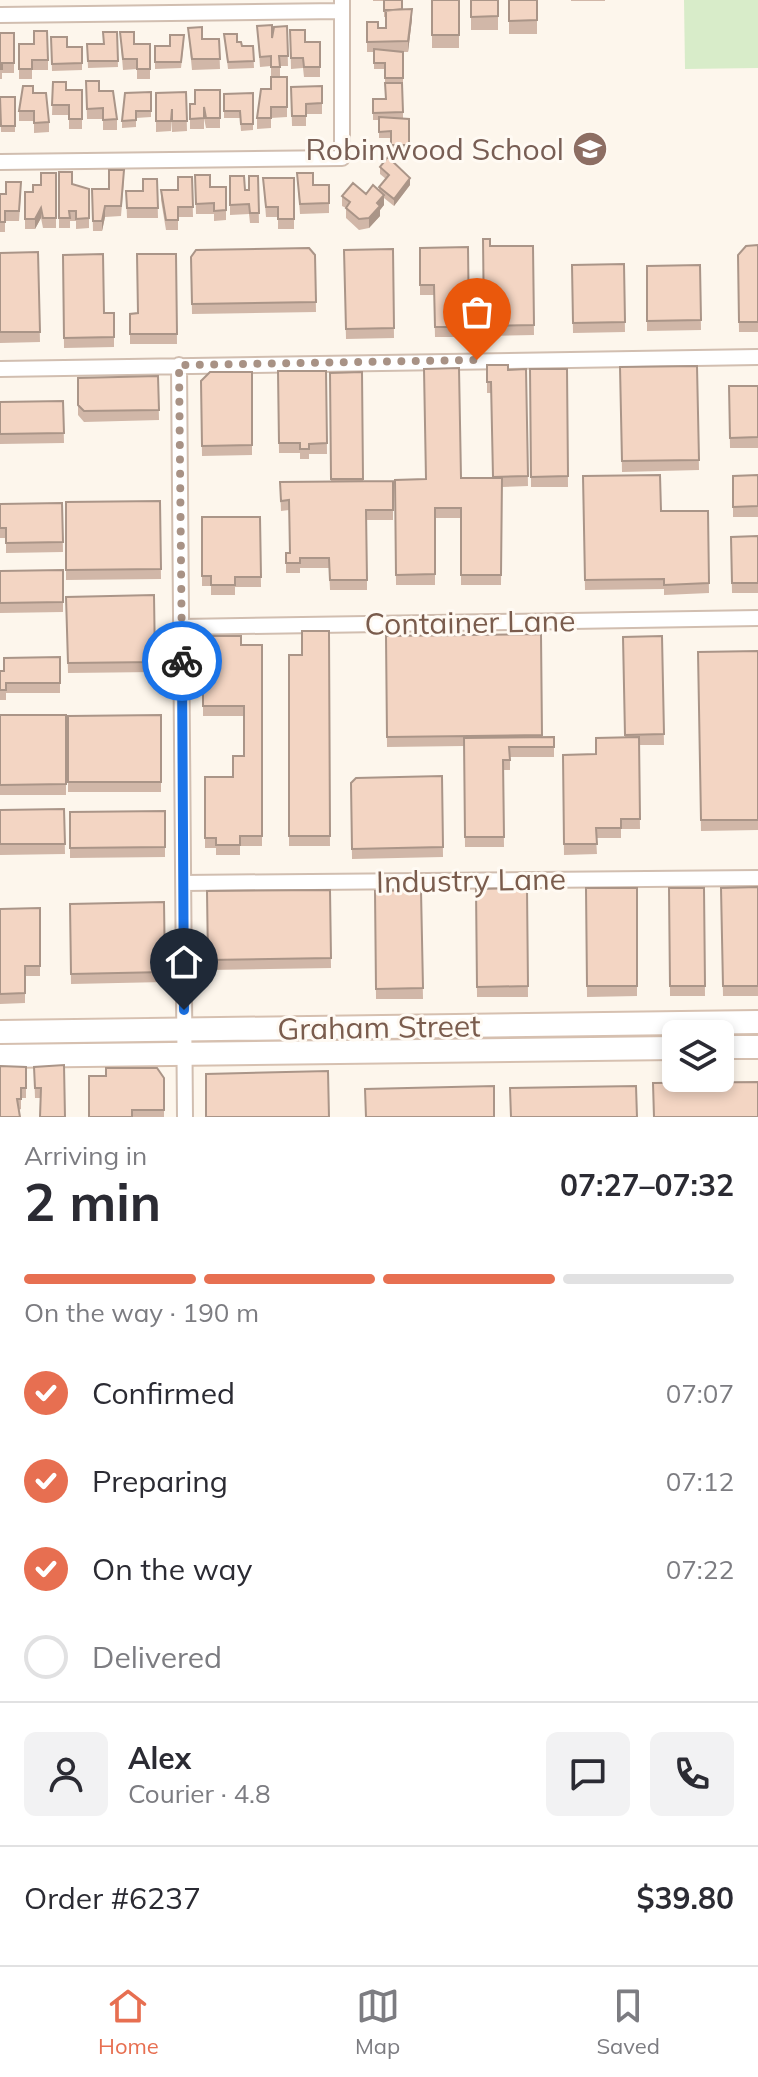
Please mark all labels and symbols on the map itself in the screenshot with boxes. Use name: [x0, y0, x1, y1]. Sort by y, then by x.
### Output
place label: Robinwood School: [305, 130, 564, 168]
school or university icon: Robinwood School: [571, 130, 609, 168]
pin: [443, 278, 511, 360]
street label: Container Lane: [364, 601, 576, 643]
courier: [142, 621, 222, 701]
street label: Industry Lane: [376, 859, 566, 901]
pin: [150, 928, 218, 1010]
street label: Graham Street: [277, 1006, 481, 1048]

